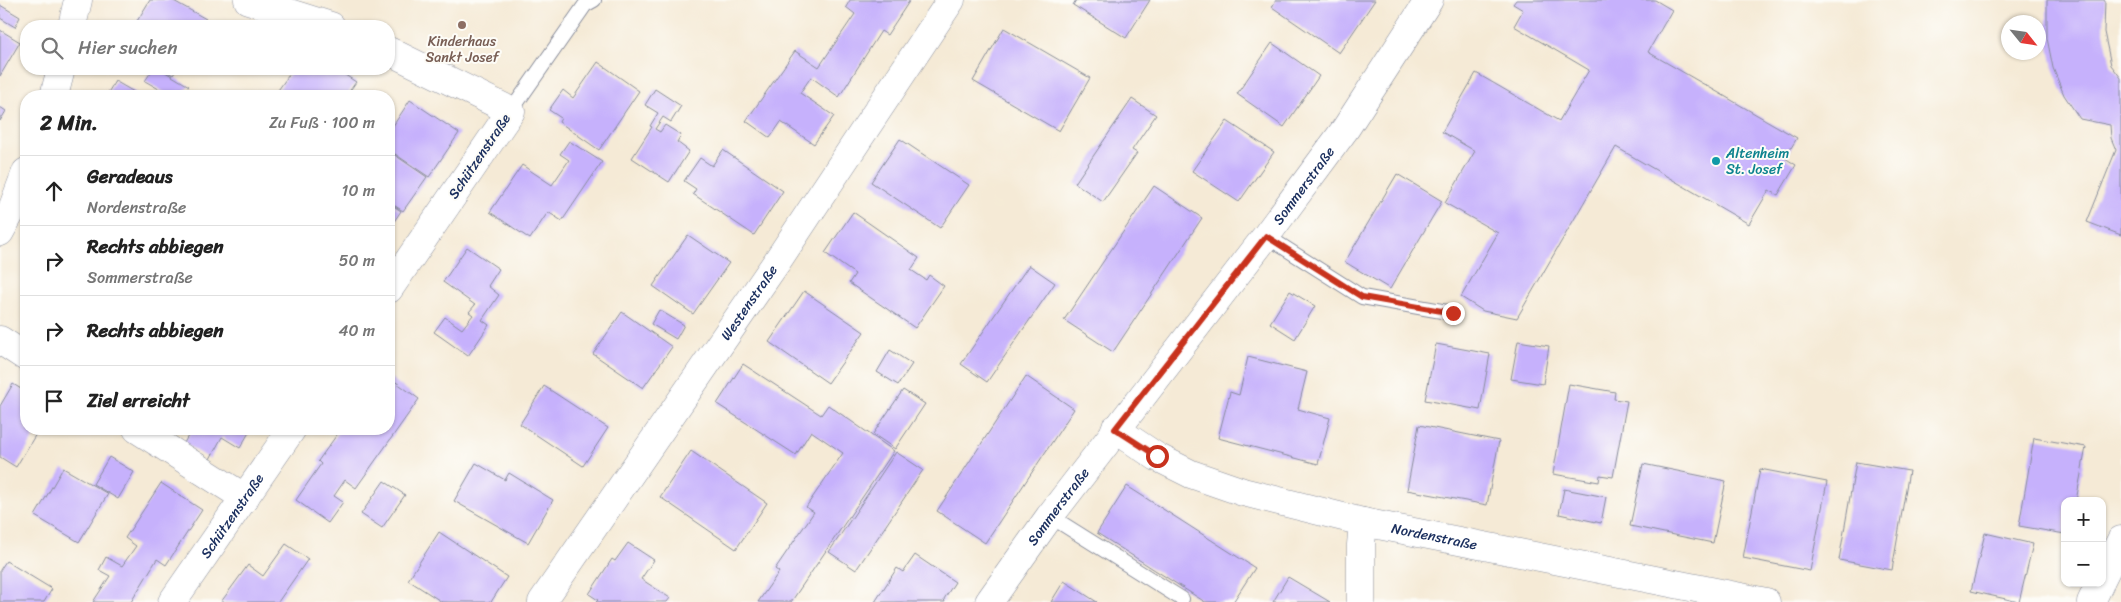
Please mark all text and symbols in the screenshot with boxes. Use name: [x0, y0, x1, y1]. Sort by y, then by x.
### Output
north arrow: [2001, 15, 2046, 60]
marker: Kinderhaus Sankt Josef: [456, 19, 468, 31]
search box: [20, 20, 395, 75]
place label: Kinderhaus Sankt Josef: [425, 29, 500, 70]
text: Hier suchen: [78, 31, 178, 64]
icon: search: [38, 34, 66, 62]
text: 2 Min.: [40, 104, 98, 142]
text: Zu Fuß · 100 m: [269, 108, 375, 137]
street label: Schützenstraße: [441, 108, 518, 204]
street label: Sommerstraße: [1266, 141, 1341, 230]
place label: Altenheim St. Josef: [1725, 141, 1789, 182]
marker: Altenheim St. Josef: [1710, 155, 1722, 167]
text: Geradeaus: [87, 160, 173, 193]
text: 10 m: [342, 176, 375, 205]
icon: ahead: [40, 177, 68, 205]
text: Nordenstraße: [87, 193, 186, 222]
text: Rechts abbiegen: [87, 230, 224, 263]
text: 50 m: [339, 246, 375, 275]
icon: right: [40, 247, 68, 275]
street label: Westenstraße: [714, 260, 784, 346]
text: Sommerstraße: [87, 263, 193, 292]
route end: [1442, 302, 1465, 325]
text: Rechts abbiegen: [87, 314, 224, 347]
text: 40 m: [338, 316, 375, 345]
icon: right: [40, 317, 68, 345]
text: Ziel erreicht: [87, 384, 190, 417]
icon: arrive: [40, 387, 68, 415]
route start: [1146, 445, 1169, 468]
street label: Sommerstraße: [1021, 462, 1096, 551]
street label: Schützenstraße: [194, 468, 271, 564]
map controls: [2061, 497, 2106, 587]
button: +: [2061, 497, 2106, 542]
street label: Nordenstraße: [1389, 516, 1479, 557]
button: −: [2061, 542, 2106, 587]

